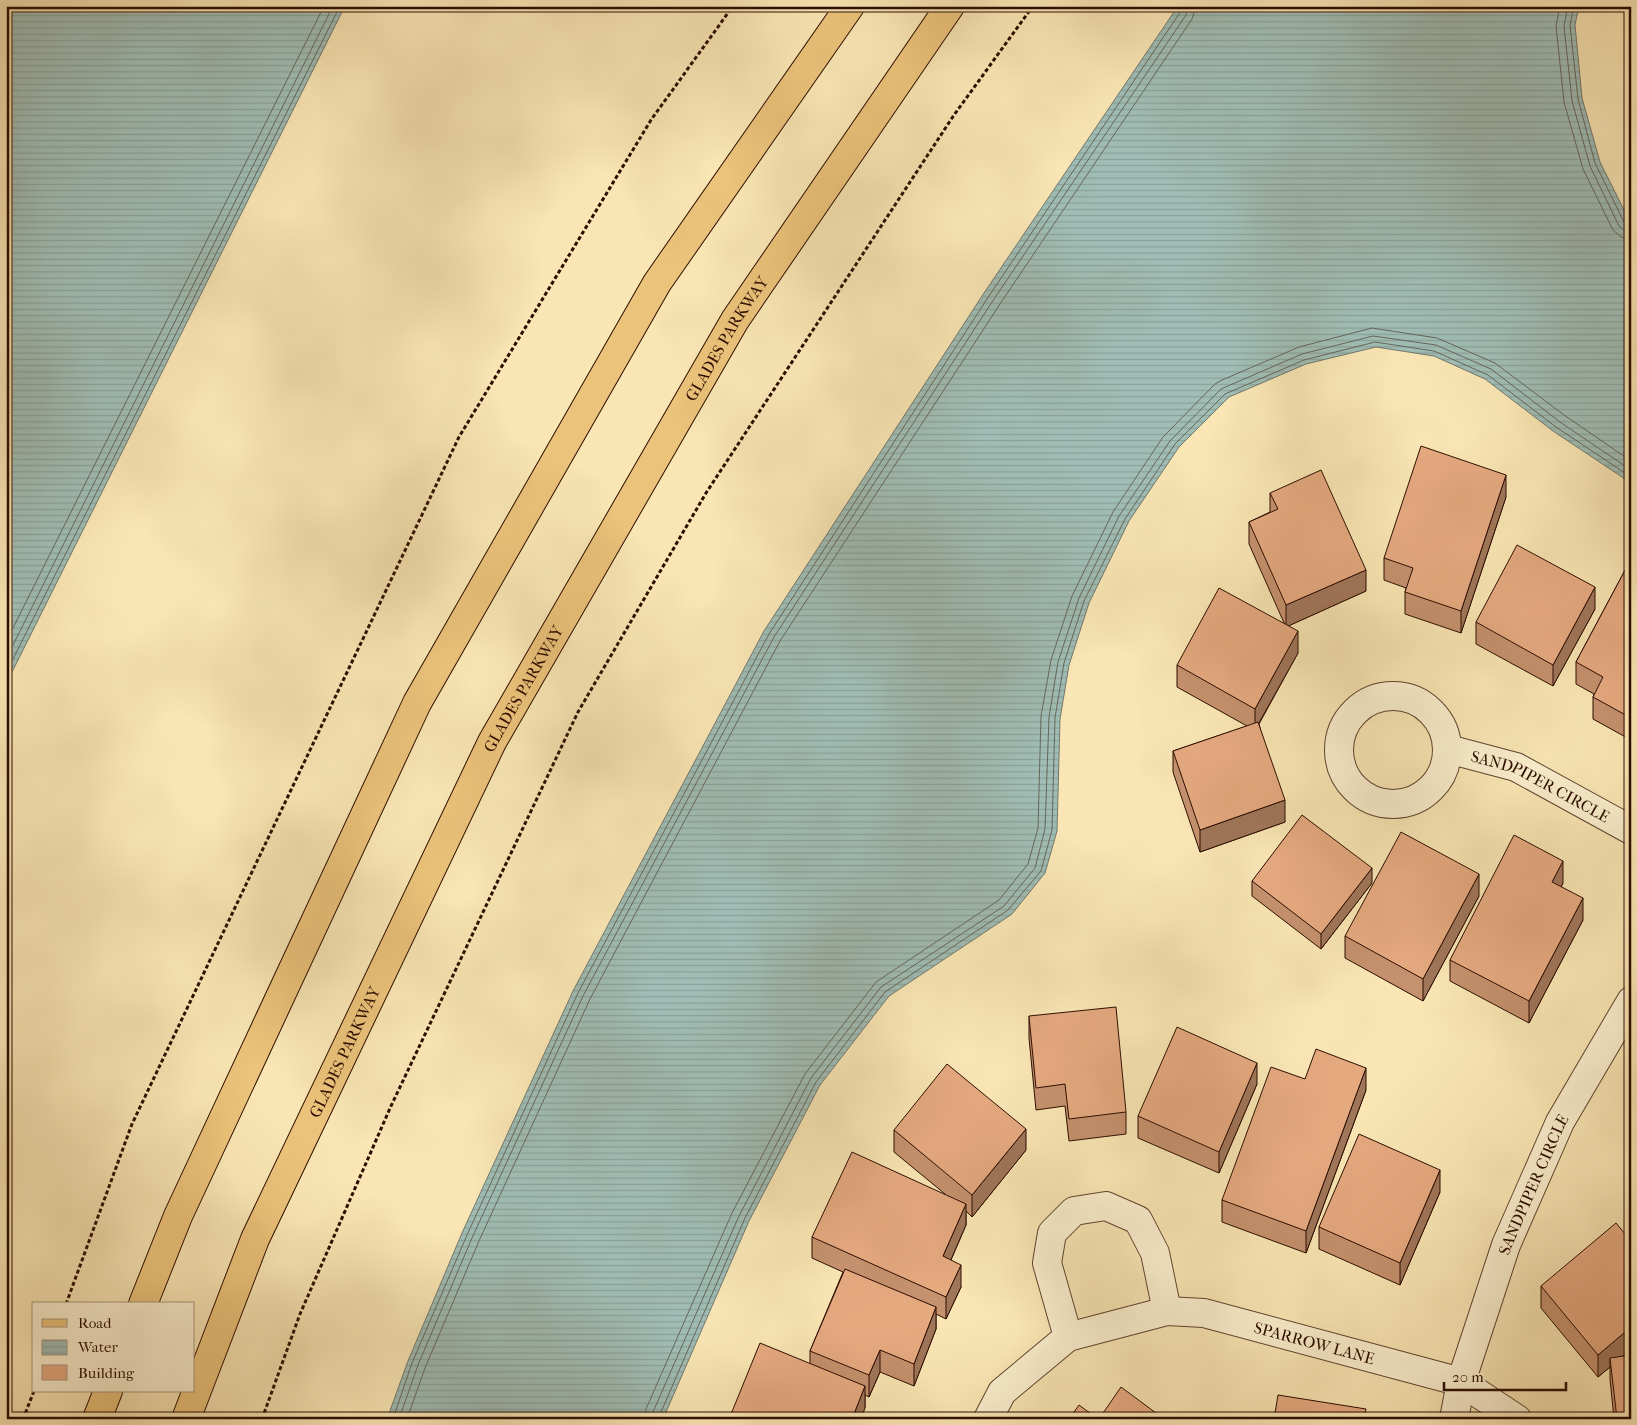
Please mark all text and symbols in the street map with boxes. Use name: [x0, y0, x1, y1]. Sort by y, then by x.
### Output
street label: GLADES PARKWAY: [681, 272, 772, 404]
street label: GLADES PARKWAY: [479, 621, 567, 755]
street label: SANDPIPER CIRCLE: [1469, 746, 1613, 826]
street label: GLADES PARKWAY: [305, 982, 384, 1121]
street label: SANDPIPER CIRCLE: [1494, 1111, 1572, 1257]
legend: [32, 1302, 195, 1392]
text: Road: [78, 1314, 112, 1332]
street label: SPARROW LANE: [1252, 1317, 1377, 1368]
text: Water: [77, 1338, 118, 1356]
scale bar: [1444, 1360, 1567, 1392]
text: Building: [78, 1364, 135, 1382]
text: 20 m: [1452, 1368, 1484, 1386]

